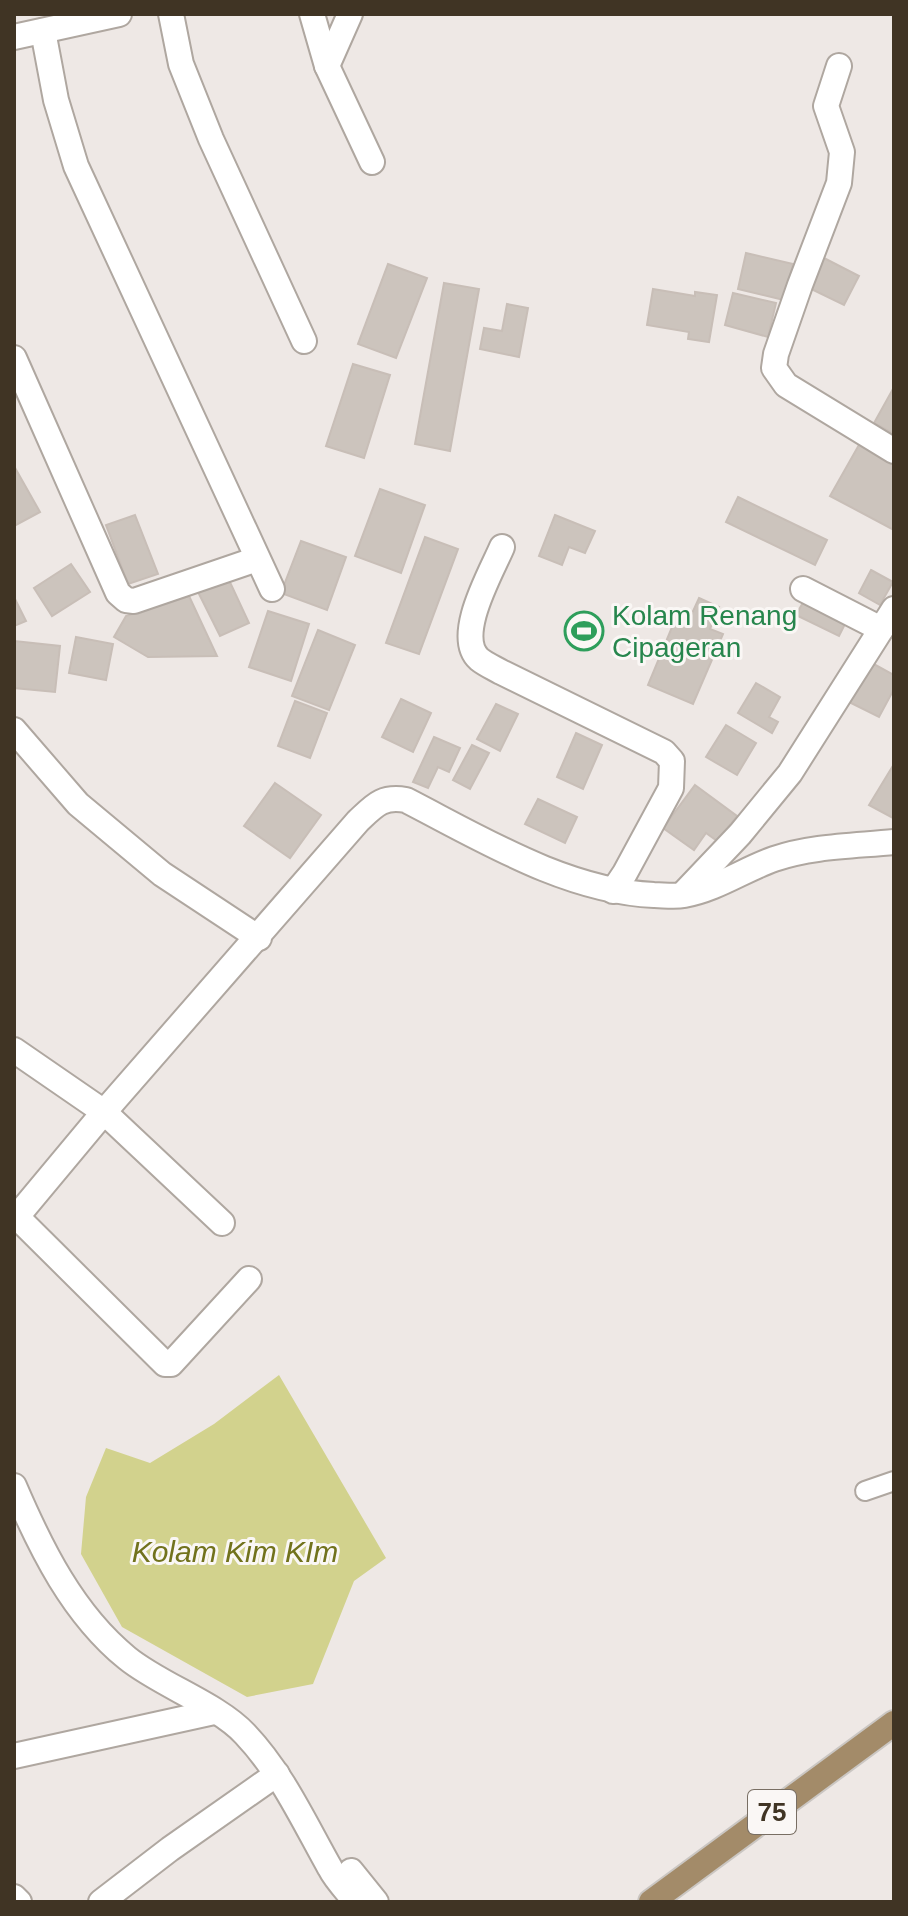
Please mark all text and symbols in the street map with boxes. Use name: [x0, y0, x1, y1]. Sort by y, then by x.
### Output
place label: Kolam Renang Cipageran: [612, 600, 797, 663]
sports icon: Kolam Renang Cipageran: [563, 610, 605, 652]
water label: Kolam Kim KIm: [132, 1535, 338, 1568]
road number: 75: [748, 1790, 796, 1834]

